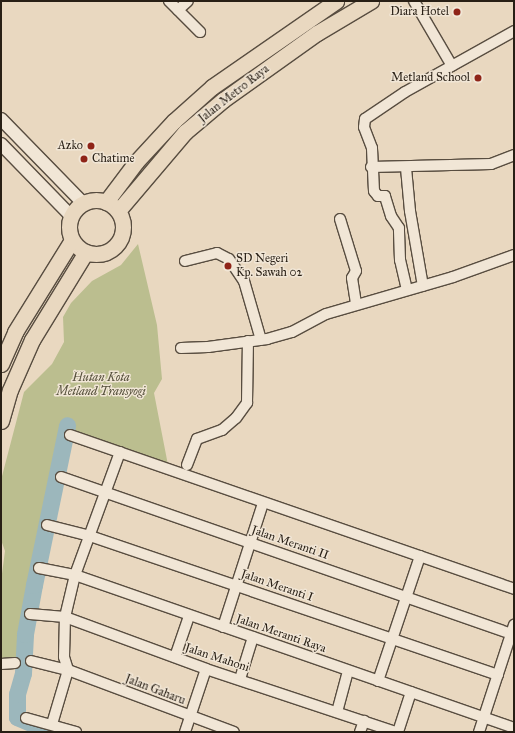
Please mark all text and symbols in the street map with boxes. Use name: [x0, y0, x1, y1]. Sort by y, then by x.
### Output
place label: Diara Hotel: [390, 5, 449, 19]
marker: Diara Hotel: [452, 7, 462, 17]
street label: Jalan Metro Raya: [196, 62, 272, 126]
place label: Metland School: [391, 71, 470, 85]
marker: Metland School: [473, 73, 483, 83]
place label: Azko: [58, 139, 83, 153]
marker: Azko: [86, 141, 96, 151]
place label: Chatime: [92, 152, 135, 166]
marker: Chatime: [79, 154, 89, 164]
place label: SD Negeri Kp. Sawah 02: [236, 252, 302, 280]
marker: SD Negeri Kp. Sawah 02: [223, 261, 233, 271]
park label: Hutan Kota Metland Transyogi: [56, 371, 146, 399]
street label: Jalan Meranti II: [250, 523, 330, 563]
street label: Jalan Meranti I: [239, 567, 315, 605]
street label: Jalan Meranti Raya: [234, 612, 328, 656]
street label: Jalan Mahoni: [183, 641, 251, 675]
street label: Jalan Gaharu: [123, 672, 187, 708]

